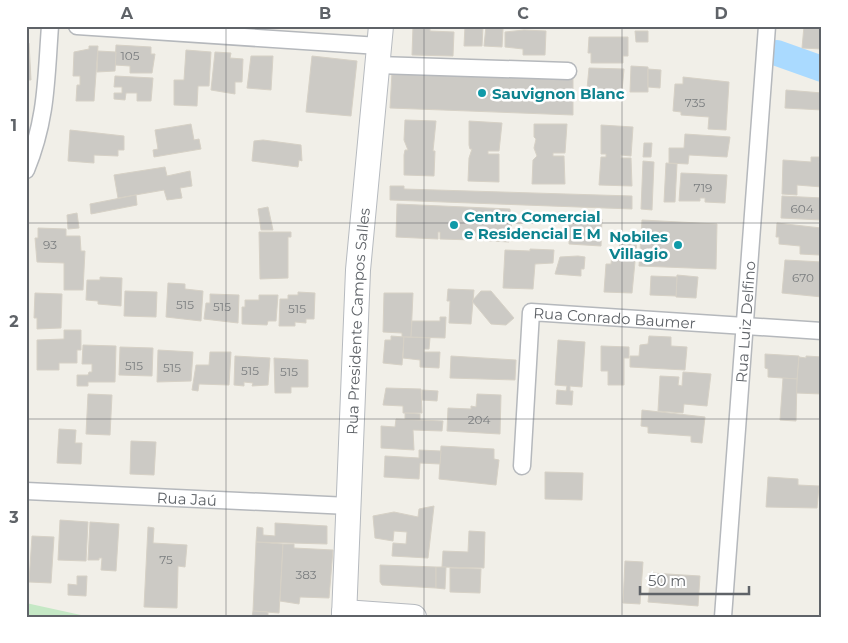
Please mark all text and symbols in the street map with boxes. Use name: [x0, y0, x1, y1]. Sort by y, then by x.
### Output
text: A: [120, 4, 134, 23]
text: B: [319, 4, 331, 23]
text: C: [517, 4, 529, 23]
text: D: [714, 4, 728, 23]
house number: 105: [120, 48, 140, 63]
place label: Sauvignon Blanc: [492, 84, 625, 103]
marker: Sauvignon Blanc: [476, 87, 488, 99]
house number: 735: [685, 95, 705, 110]
text: 1: [11, 116, 17, 135]
house number: 719: [694, 180, 712, 195]
house number: 604: [790, 201, 814, 216]
street label: Rua Presidente Campos Salles: [342, 207, 373, 435]
place label: Centro Comercial e Residencial E M: [464, 207, 601, 243]
marker: Centro Comercial e Residencial E M: [448, 219, 460, 231]
place label: Nobiles Villagio: [608, 227, 668, 263]
house number: 93: [43, 237, 57, 252]
marker: Nobiles Villagio: [672, 239, 684, 251]
street label: Rua Luiz Delfino: [731, 260, 759, 383]
house number: 670: [792, 270, 814, 285]
house number: 515: [176, 297, 194, 312]
house number: 515: [213, 299, 231, 314]
house number: 515: [288, 301, 306, 316]
street label: Rua Conrado Baumer: [533, 303, 696, 332]
text: 2: [9, 312, 19, 331]
house number: 515: [125, 358, 143, 373]
house number: 515: [163, 360, 181, 375]
house number: 515: [241, 363, 259, 378]
house number: 515: [280, 364, 298, 379]
house number: 204: [468, 412, 490, 427]
street label: Rua Jaú: [156, 488, 217, 509]
text: 3: [8, 508, 19, 527]
house number: 75: [159, 552, 173, 567]
scale bar: [640, 563, 749, 595]
house number: 383: [295, 567, 317, 582]
text: 50 m: [648, 571, 686, 590]

